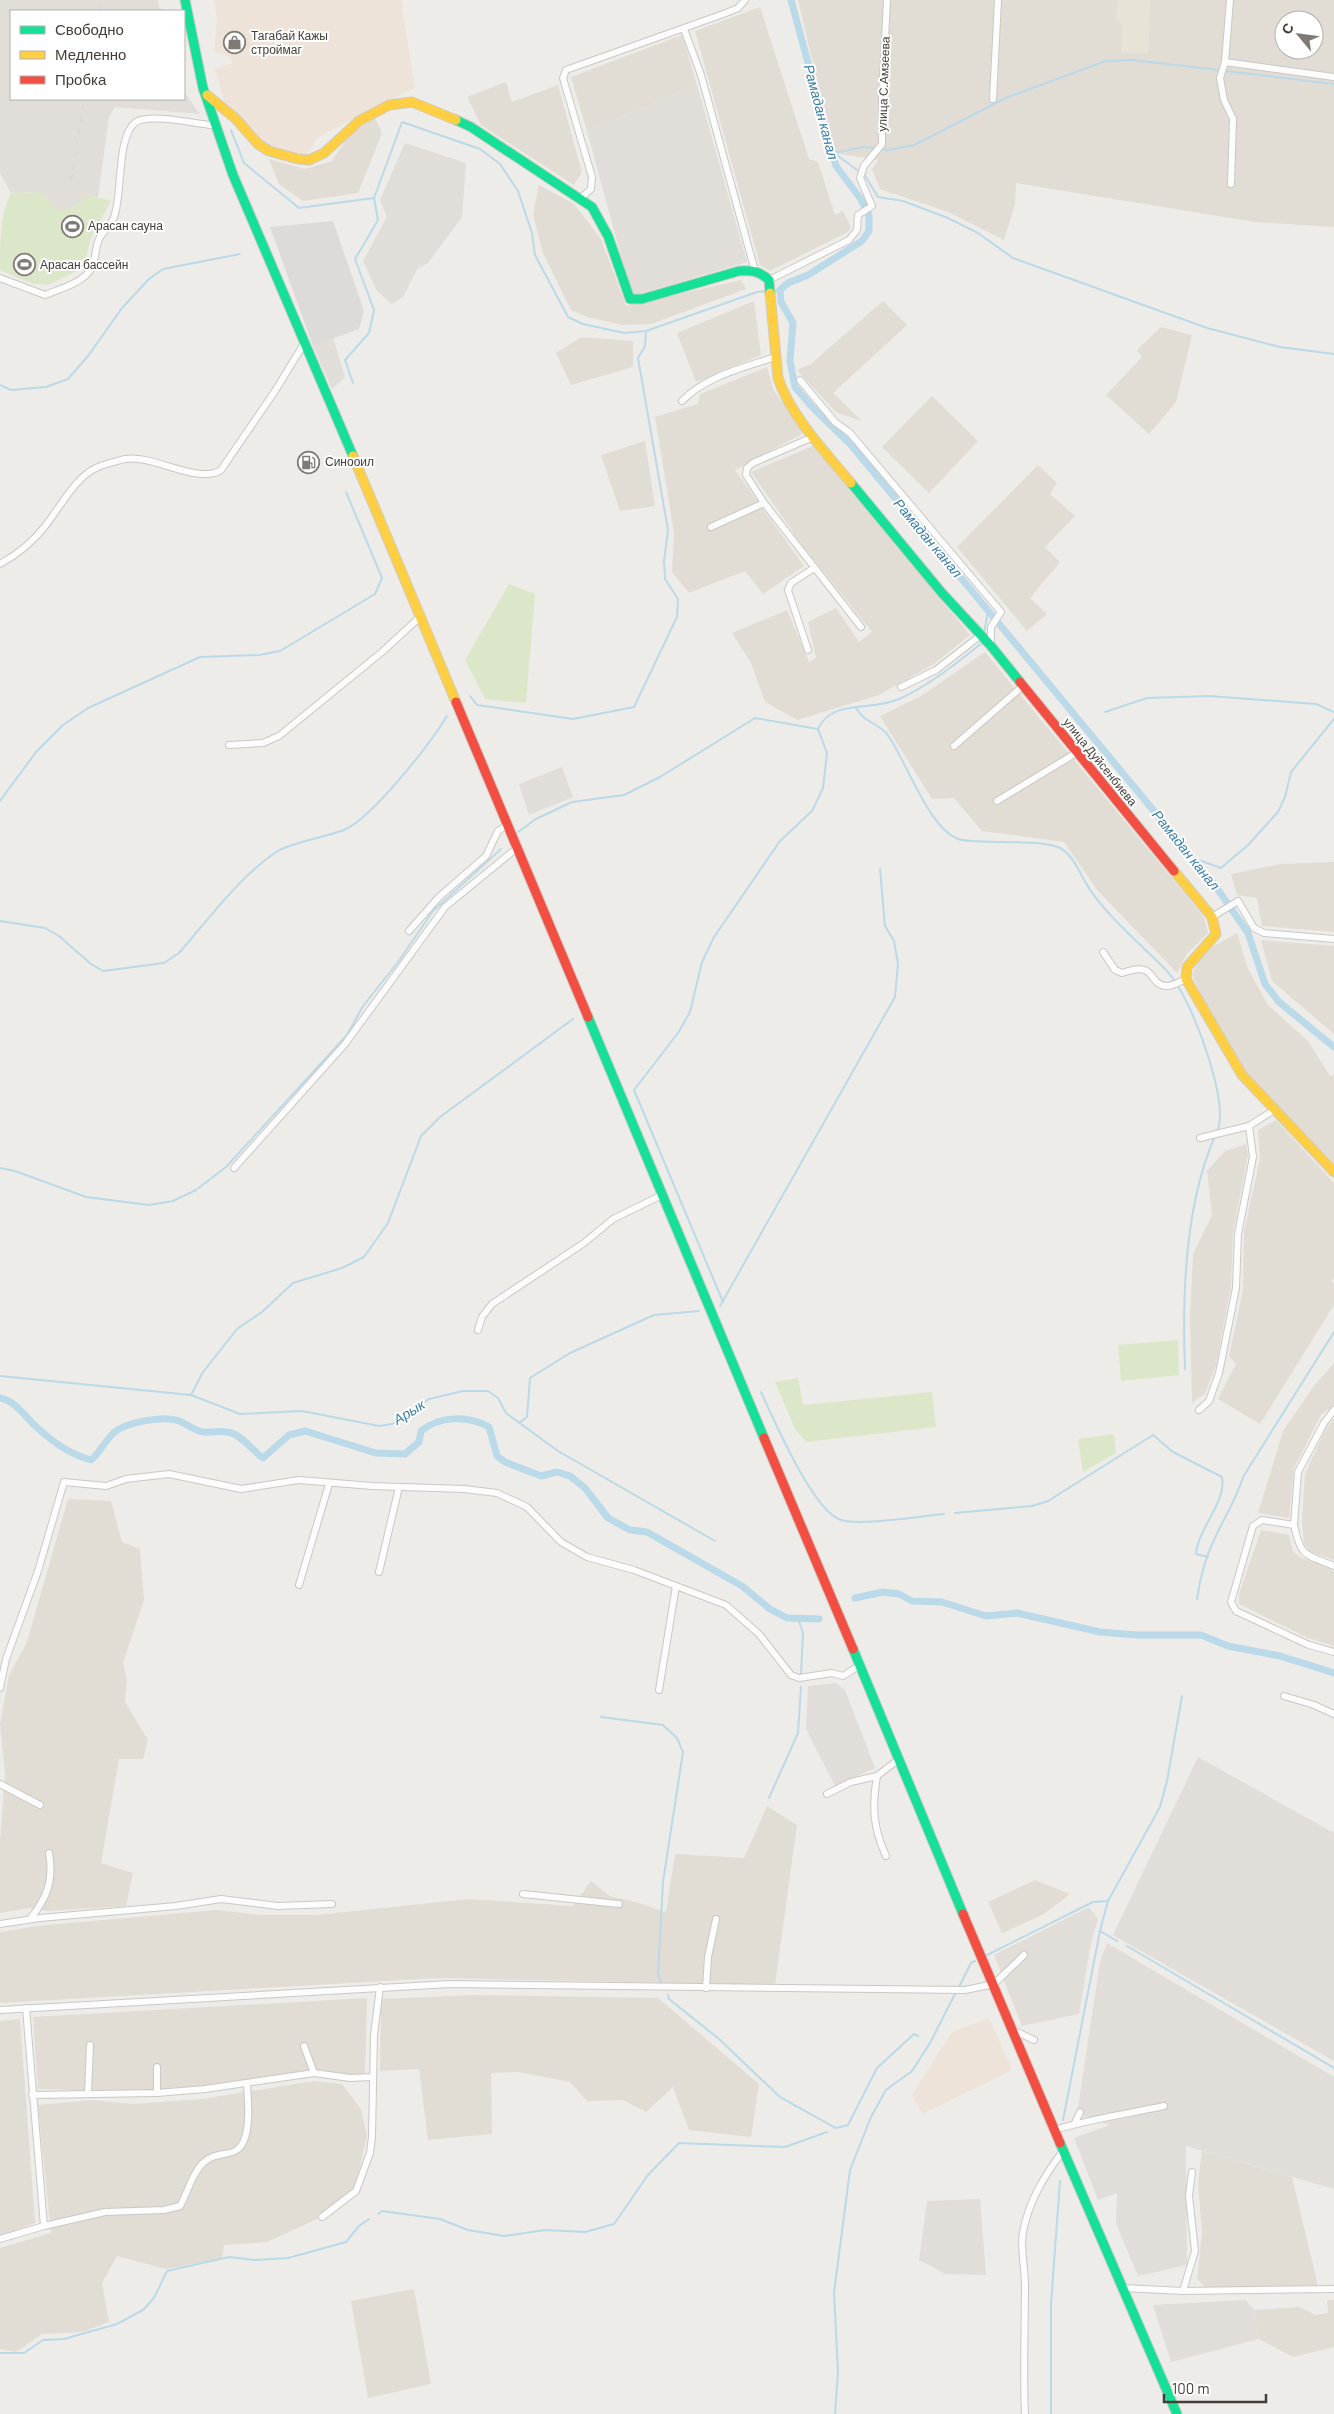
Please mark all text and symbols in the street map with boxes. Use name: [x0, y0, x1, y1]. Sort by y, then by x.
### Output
legend: [10, 10, 185, 100]
north arrow: [1274, 10, 1324, 60]
text: Свободно: [55, 20, 124, 38]
text: С: [1277, 20, 1297, 37]
place label: Тагабай Кажы строймаг: [251, 28, 328, 57]
shop icon: Тагабай Кажы строймаг: [223, 31, 247, 55]
street label: улица С.Амзеева: [874, 36, 893, 132]
text: Медленно: [55, 45, 126, 63]
water label: Рамадан канал: [801, 62, 842, 162]
text: Пробка: [55, 70, 107, 88]
sports icon: Арасан сауна: [60, 214, 84, 238]
place label: Арасан сауна: [88, 218, 163, 233]
sports icon: Арасан бассейн: [12, 253, 36, 277]
place label: Арасан бассейн: [40, 257, 128, 272]
fuel station icon: Синооил: [297, 450, 321, 474]
place label: Синооил: [325, 454, 374, 468]
water label: Рамадан канал: [890, 495, 966, 581]
street label: улица Дуйсенбиева: [1060, 715, 1141, 809]
water label: Рамадан канал: [1149, 806, 1224, 893]
water label: Арык: [389, 1395, 429, 1428]
scale bar: [1164, 2372, 1266, 2404]
text: 100 m: [1172, 2379, 1210, 2397]

